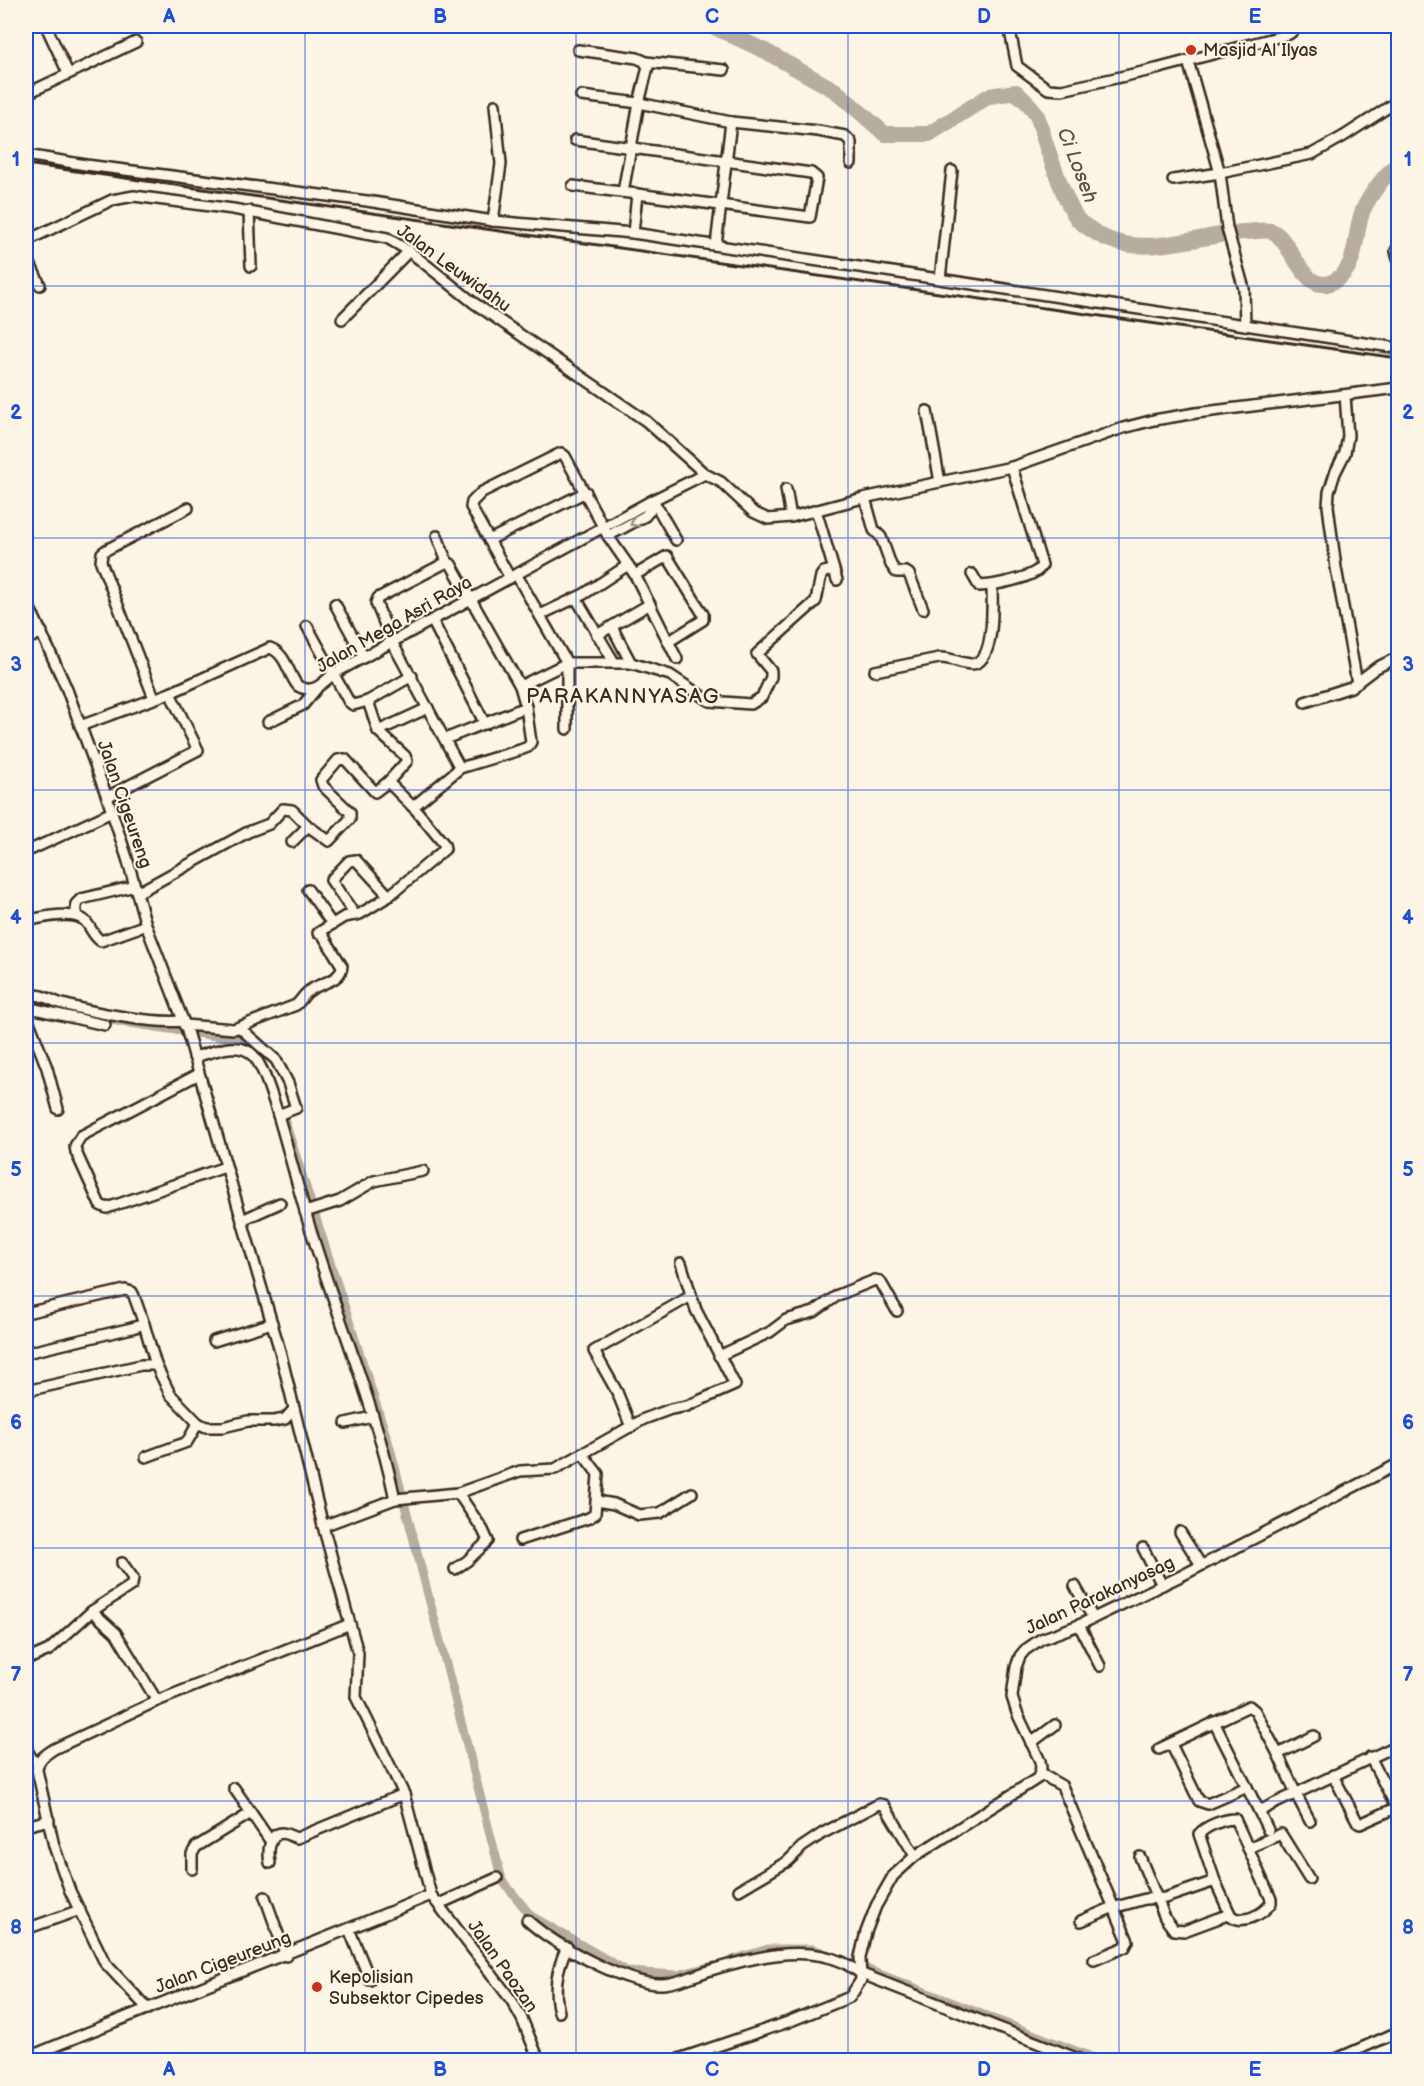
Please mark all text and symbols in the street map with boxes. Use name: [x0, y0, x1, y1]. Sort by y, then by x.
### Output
text: A: [162, 5, 176, 29]
text: B: [433, 5, 447, 29]
text: C: [705, 5, 719, 29]
text: D: [977, 5, 991, 29]
text: E: [1249, 5, 1262, 29]
place label: Masjid Al Ilyas: [1203, 40, 1318, 61]
marker: Masjid Al Ilyas: [1184, 43, 1198, 57]
water label: Ci Loseh: [1052, 124, 1102, 206]
text: 1: [12, 148, 20, 172]
text: 1: [1404, 148, 1412, 172]
street label: Jalan Leuwidahu: [393, 220, 515, 317]
text: 2: [10, 401, 22, 425]
text: 2: [1402, 401, 1414, 425]
one-way arrow: [630, 516, 640, 527]
street label: Jalan Mega Asri Raya: [313, 571, 476, 677]
text: 3: [10, 653, 22, 677]
text: 3: [1402, 653, 1414, 677]
district label: PARAKANNYASAG: [526, 684, 720, 709]
street label: Jalan Cigeureng: [93, 737, 156, 871]
text: 4: [10, 906, 22, 930]
text: 4: [1402, 906, 1414, 930]
text: 5: [10, 1158, 22, 1182]
text: 5: [1402, 1158, 1414, 1182]
text: 6: [10, 1411, 22, 1435]
text: 6: [1402, 1411, 1414, 1435]
street label: Jalan Parakanyasag: [1023, 1552, 1178, 1639]
text: 7: [10, 1663, 22, 1687]
text: 7: [1402, 1663, 1414, 1687]
text: 8: [10, 1916, 22, 1940]
street label: Jalan Paozan: [463, 1916, 542, 2017]
text: 8: [1402, 1916, 1414, 1940]
street label: Jalan Cigeureung: [152, 1927, 294, 1998]
place label: Kepolisian Subsektor Cipedes: [329, 1967, 484, 2009]
marker: Kepolisian Subsektor Cipedes: [310, 1980, 324, 1994]
text: A: [162, 2058, 176, 2082]
text: B: [433, 2058, 447, 2082]
text: C: [705, 2058, 719, 2082]
text: D: [977, 2058, 991, 2082]
text: E: [1249, 2058, 1262, 2082]

